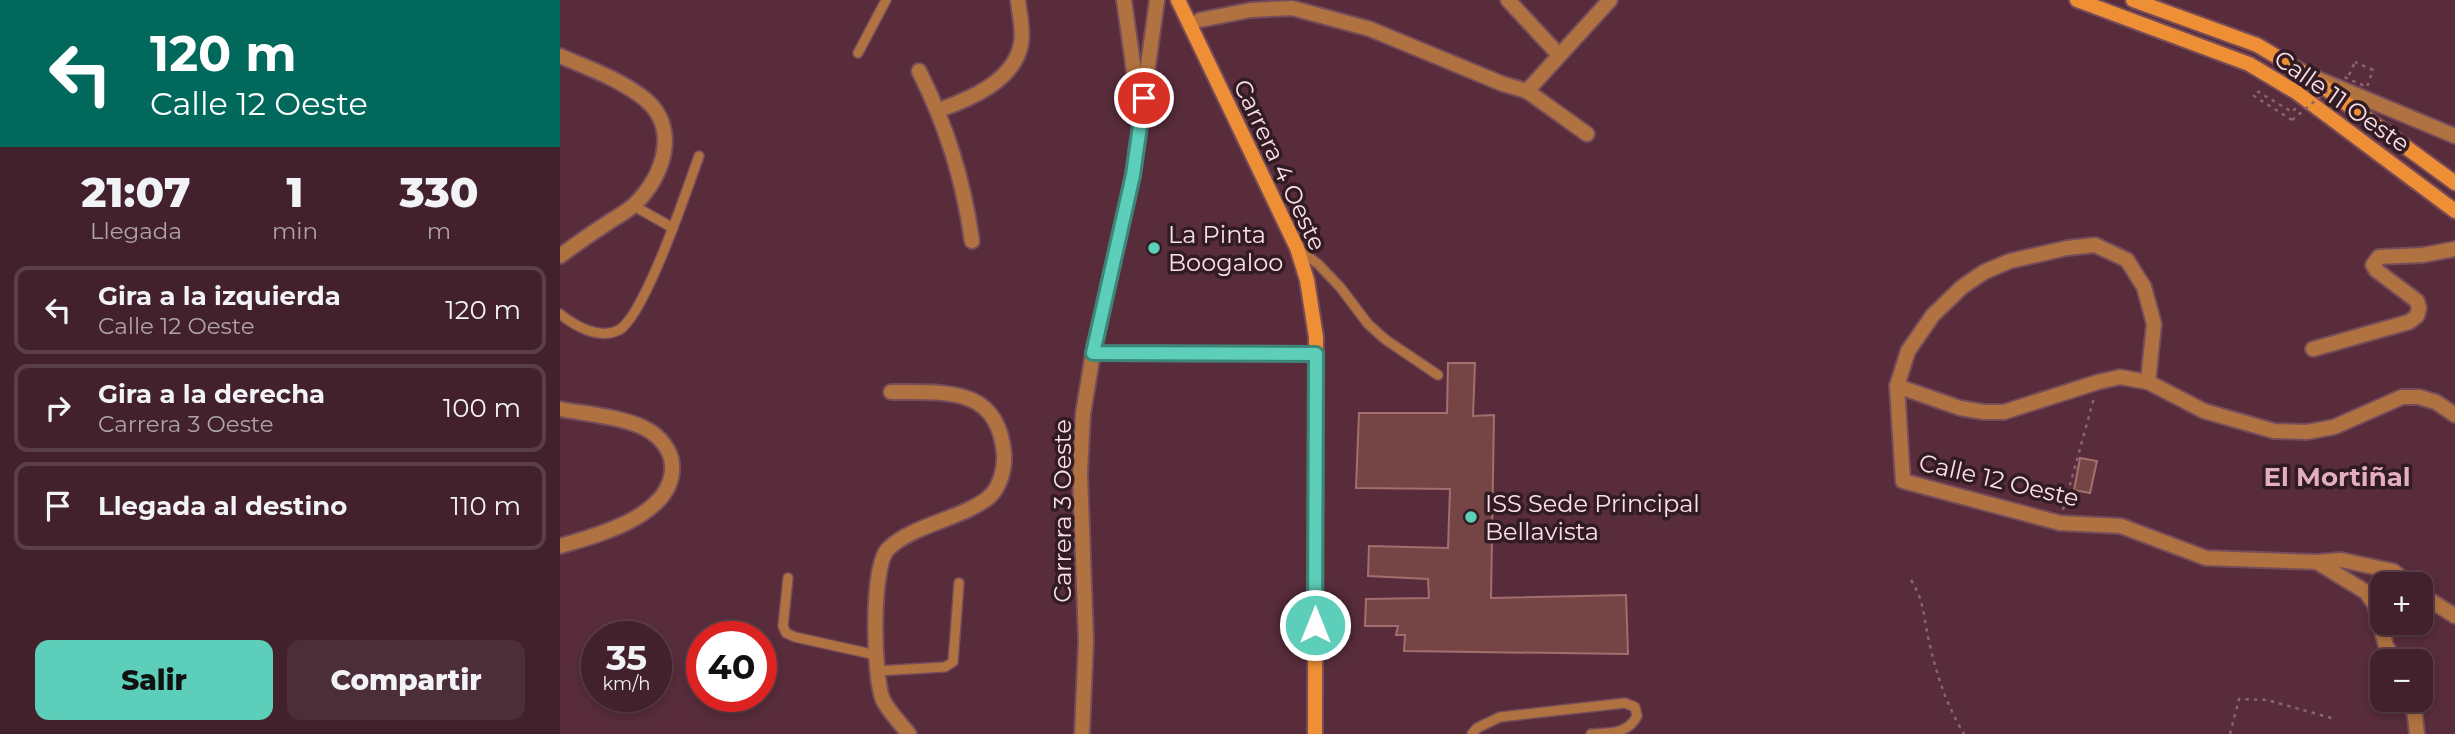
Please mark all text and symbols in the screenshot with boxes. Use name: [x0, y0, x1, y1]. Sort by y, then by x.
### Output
text: 120 m: [150, 24, 297, 83]
icon: left: [35, 28, 126, 119]
street label: Calle 11 Oeste: [2269, 44, 2415, 158]
pin: [1114, 68, 1174, 128]
street label: Carrera 4 Oeste: [1228, 75, 1332, 255]
icon: arrive: [1125, 79, 1163, 117]
text: Calle 12 Oeste: [150, 84, 368, 123]
text: 21:07: [81, 166, 191, 218]
text: 1: [287, 166, 304, 218]
text: 330: [399, 166, 479, 218]
text: Llegada: [90, 217, 182, 245]
text: min: [272, 217, 318, 245]
text: m: [427, 217, 451, 245]
place label: La Pinta Boogaloo: [1168, 220, 1283, 277]
marker: La Pinta Boogaloo: [1146, 240, 1162, 256]
text: Gira a la izquierda: [98, 280, 341, 312]
icon: left: [39, 291, 77, 329]
text: 120 m: [445, 294, 521, 326]
text: Calle 12 Oeste: [98, 312, 255, 340]
text: Gira a la derecha: [98, 378, 325, 410]
icon: right: [39, 389, 77, 427]
text: 100 m: [443, 392, 521, 424]
text: Carrera 3 Oeste: [98, 410, 274, 438]
street label: Carrera 3 Oeste: [1048, 419, 1077, 603]
street label: Calle 12 Oeste: [1916, 447, 2082, 513]
district label: El Mortiñal: [2263, 461, 2411, 493]
icon: arrive: [39, 487, 77, 525]
place label: ISS Sede Principal Bellavista: [1485, 489, 1700, 546]
text: Llegada al destino: [98, 490, 347, 522]
text: 110 m: [451, 490, 521, 522]
marker: ISS Sede Principal Bellavista: [1463, 509, 1479, 525]
map controls: [2370, 572, 2433, 712]
button: +: [2370, 572, 2433, 635]
position arrow: [1278, 588, 1352, 662]
speed limit sign: 40: [686, 621, 777, 712]
text: 35: [606, 636, 647, 679]
button: Salir: [35, 640, 273, 720]
button: Compartir: [287, 640, 525, 720]
button: −: [2370, 649, 2433, 712]
text: km/h: [602, 673, 651, 695]

